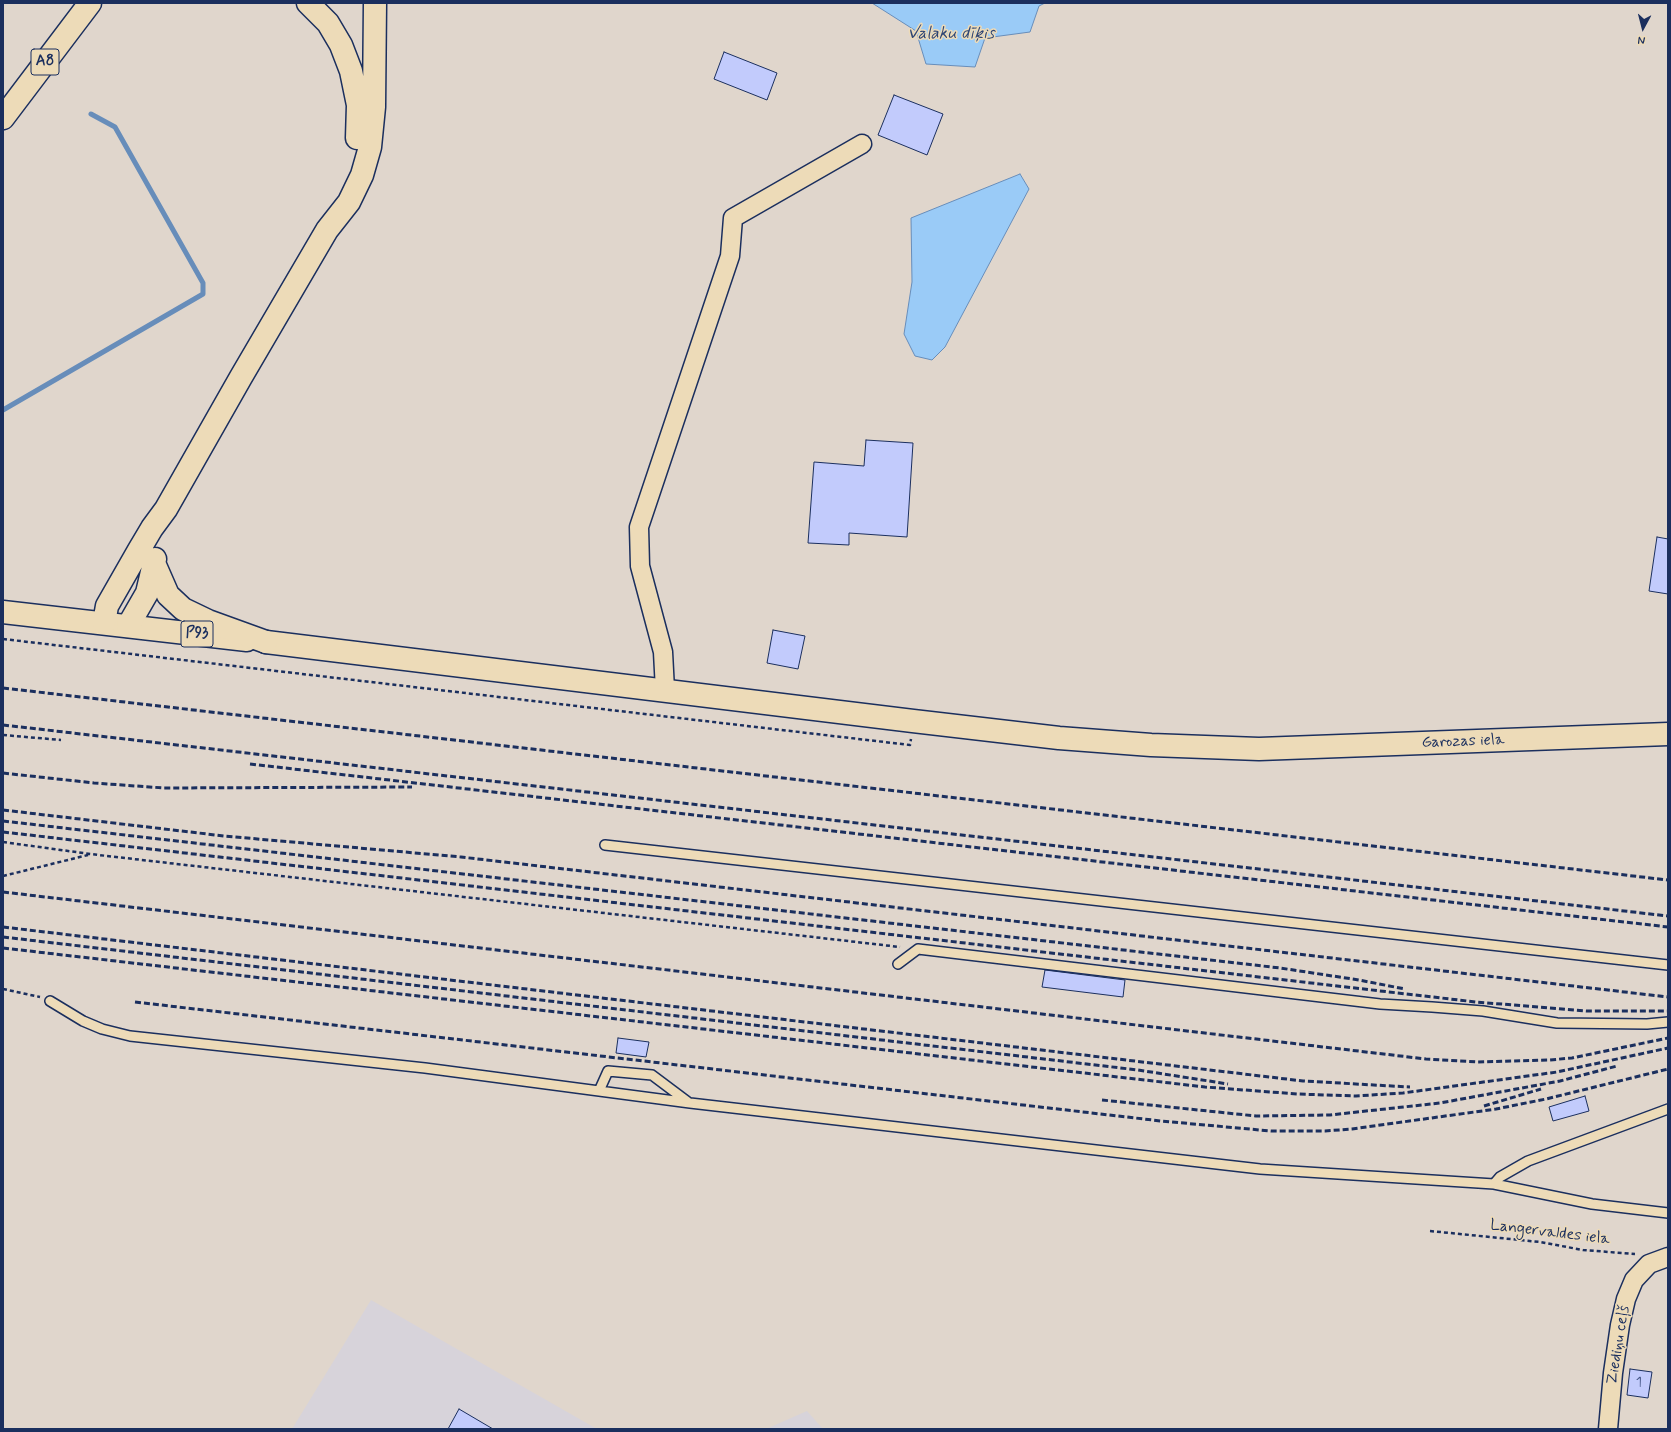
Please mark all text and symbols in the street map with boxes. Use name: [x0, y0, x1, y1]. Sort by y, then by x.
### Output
north arrow: [1623, 8, 1663, 48]
water label: Valaku dīķis: [908, 24, 994, 44]
text: N: [1637, 33, 1646, 47]
road number: A8: [31, 49, 59, 75]
road number: P93: [181, 621, 213, 647]
street label: Garozas iela: [1421, 731, 1505, 753]
street label: Langervaldes iela: [1489, 1216, 1611, 1250]
street label: Ziediņu ceļš: [1603, 1304, 1635, 1386]
house number: 1: [1636, 1375, 1642, 1391]

